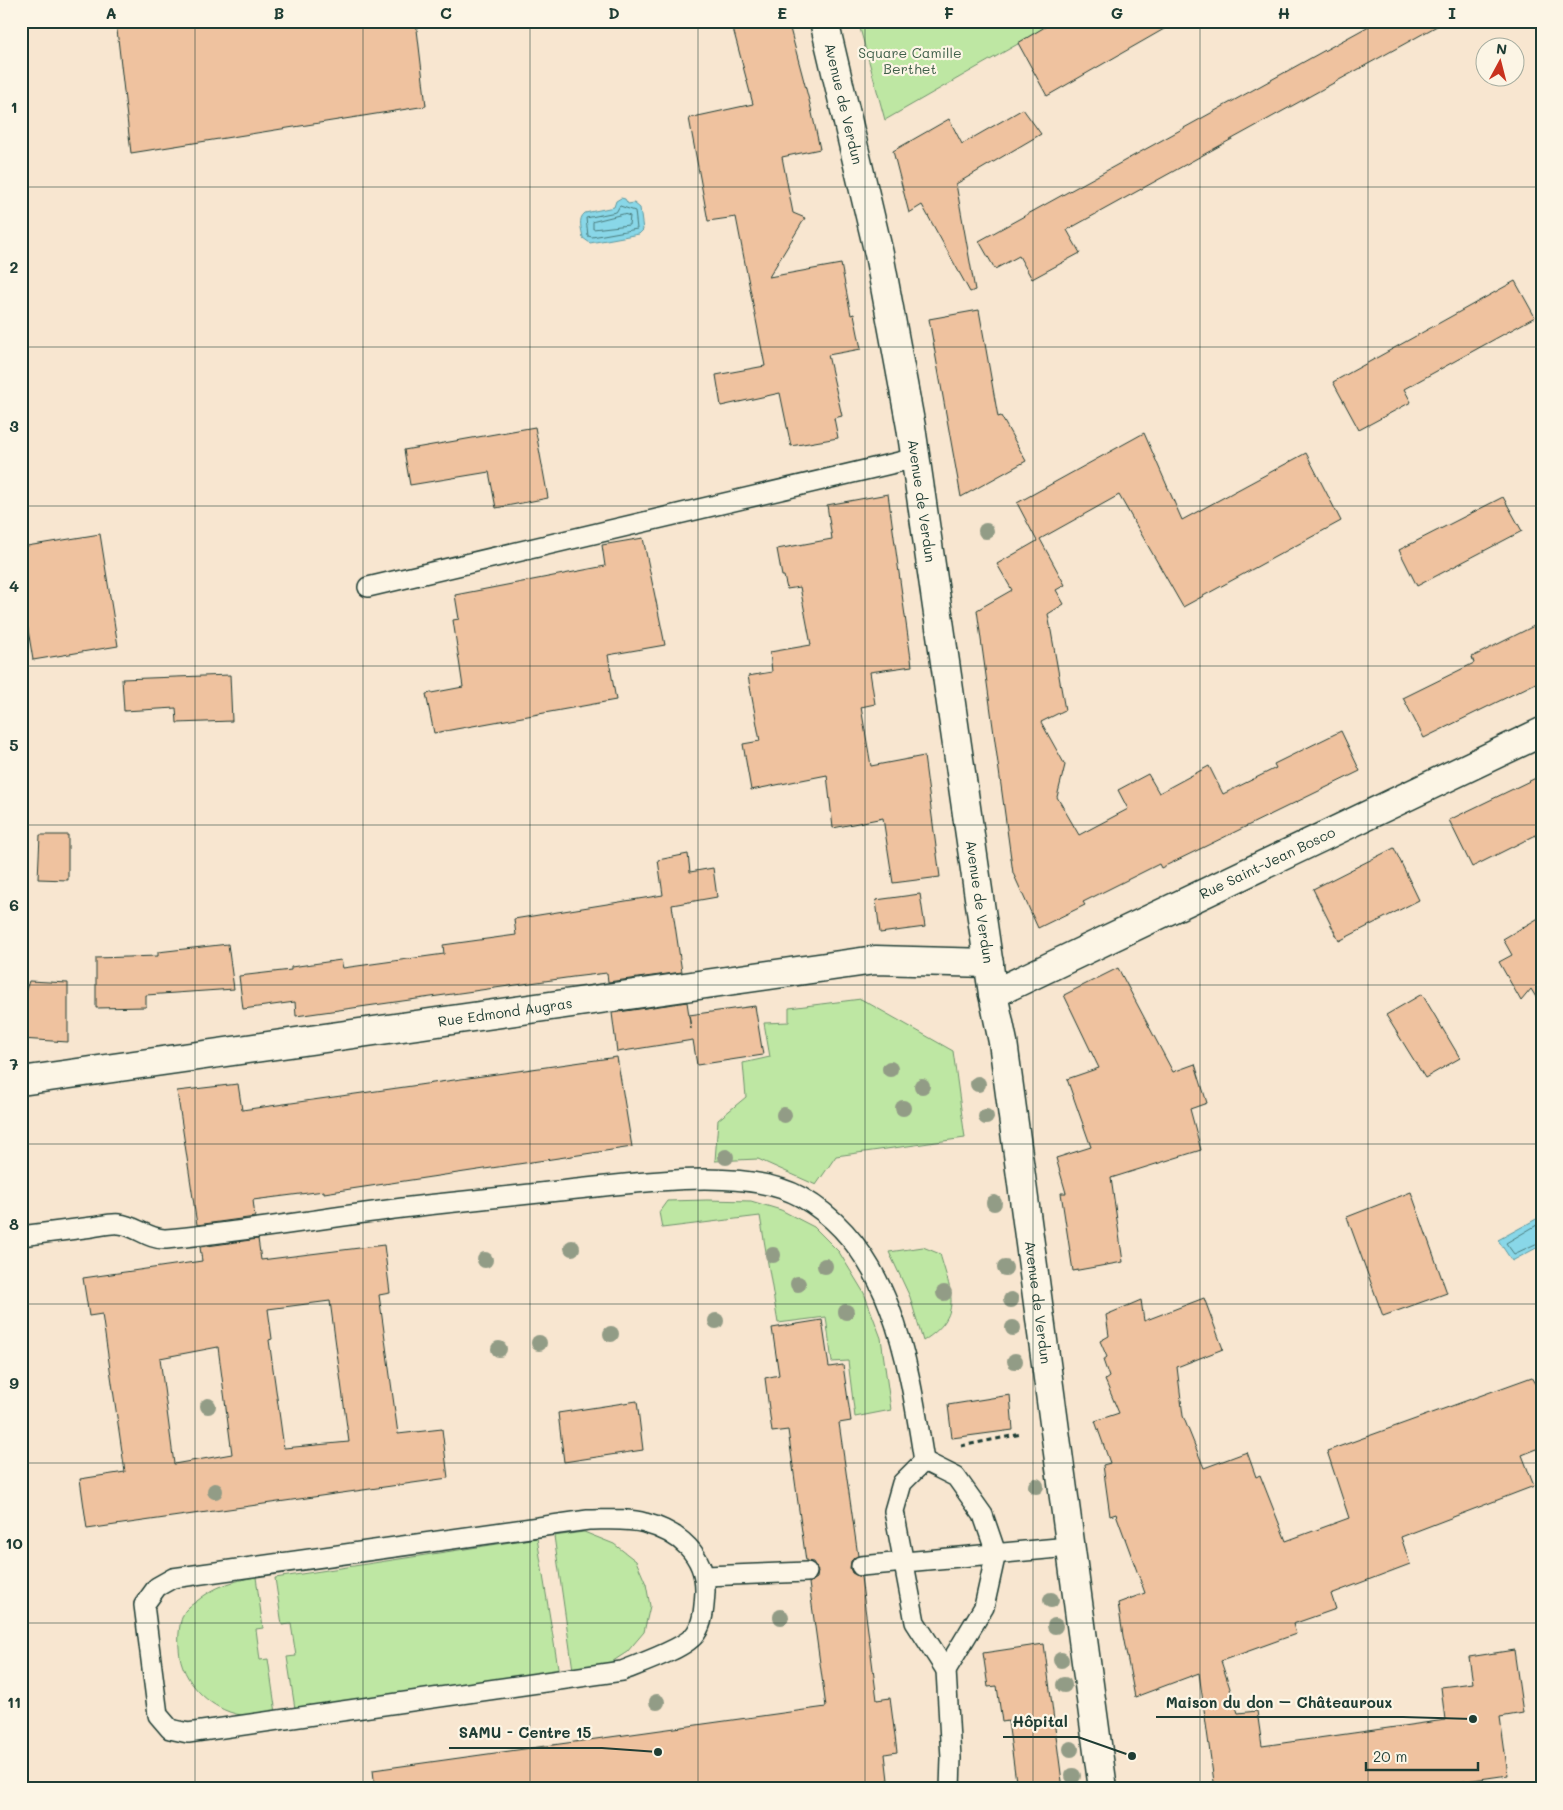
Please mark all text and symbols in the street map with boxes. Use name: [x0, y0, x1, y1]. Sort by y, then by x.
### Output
text: A: [105, 2, 117, 23]
text: B: [274, 2, 284, 23]
text: C: [440, 2, 452, 23]
text: D: [608, 2, 620, 23]
text: E: [777, 2, 787, 23]
text: F: [944, 2, 954, 23]
text: G: [1111, 2, 1123, 23]
text: H: [1278, 2, 1290, 23]
text: I: [1448, 2, 1456, 23]
north arrow: [1476, 38, 1526, 88]
text: N: [1495, 39, 1508, 59]
street label: Avenue de Verdun: [821, 41, 868, 166]
park label: Square Camille Berthet: [858, 43, 962, 78]
text: 1: [10, 96, 18, 117]
text: 2: [10, 256, 19, 277]
text: 3: [9, 415, 19, 436]
street label: Avenue de Verdun: [904, 438, 940, 564]
text: 4: [9, 575, 19, 596]
text: 5: [9, 734, 19, 755]
street label: Rue Saint-Jean Bosco: [1196, 822, 1338, 903]
street label: Avenue de Verdun: [962, 839, 998, 964]
text: 6: [9, 894, 19, 915]
street label: Rue Edmond Augras: [437, 993, 573, 1031]
text: 7: [10, 1053, 19, 1074]
text: 8: [9, 1213, 19, 1234]
street label: Avenue de Verdun: [1021, 1240, 1056, 1365]
text: 9: [9, 1372, 19, 1393]
text: 10: [5, 1532, 23, 1553]
callout: Maison du don – Châteauroux: [1156, 1687, 1403, 1717]
text: 11: [7, 1691, 21, 1712]
text: Maison du don – Châteauroux: [1166, 1692, 1392, 1712]
callout: Hôpital: [1003, 1707, 1078, 1737]
text: Hôpital: [1012, 1711, 1068, 1731]
callout: SAMU - Centre 15: [449, 1718, 602, 1748]
text: SAMU - Centre 15: [459, 1722, 592, 1742]
scale bar: [1366, 1740, 1478, 1772]
text: 20 m: [1373, 1746, 1407, 1766]

